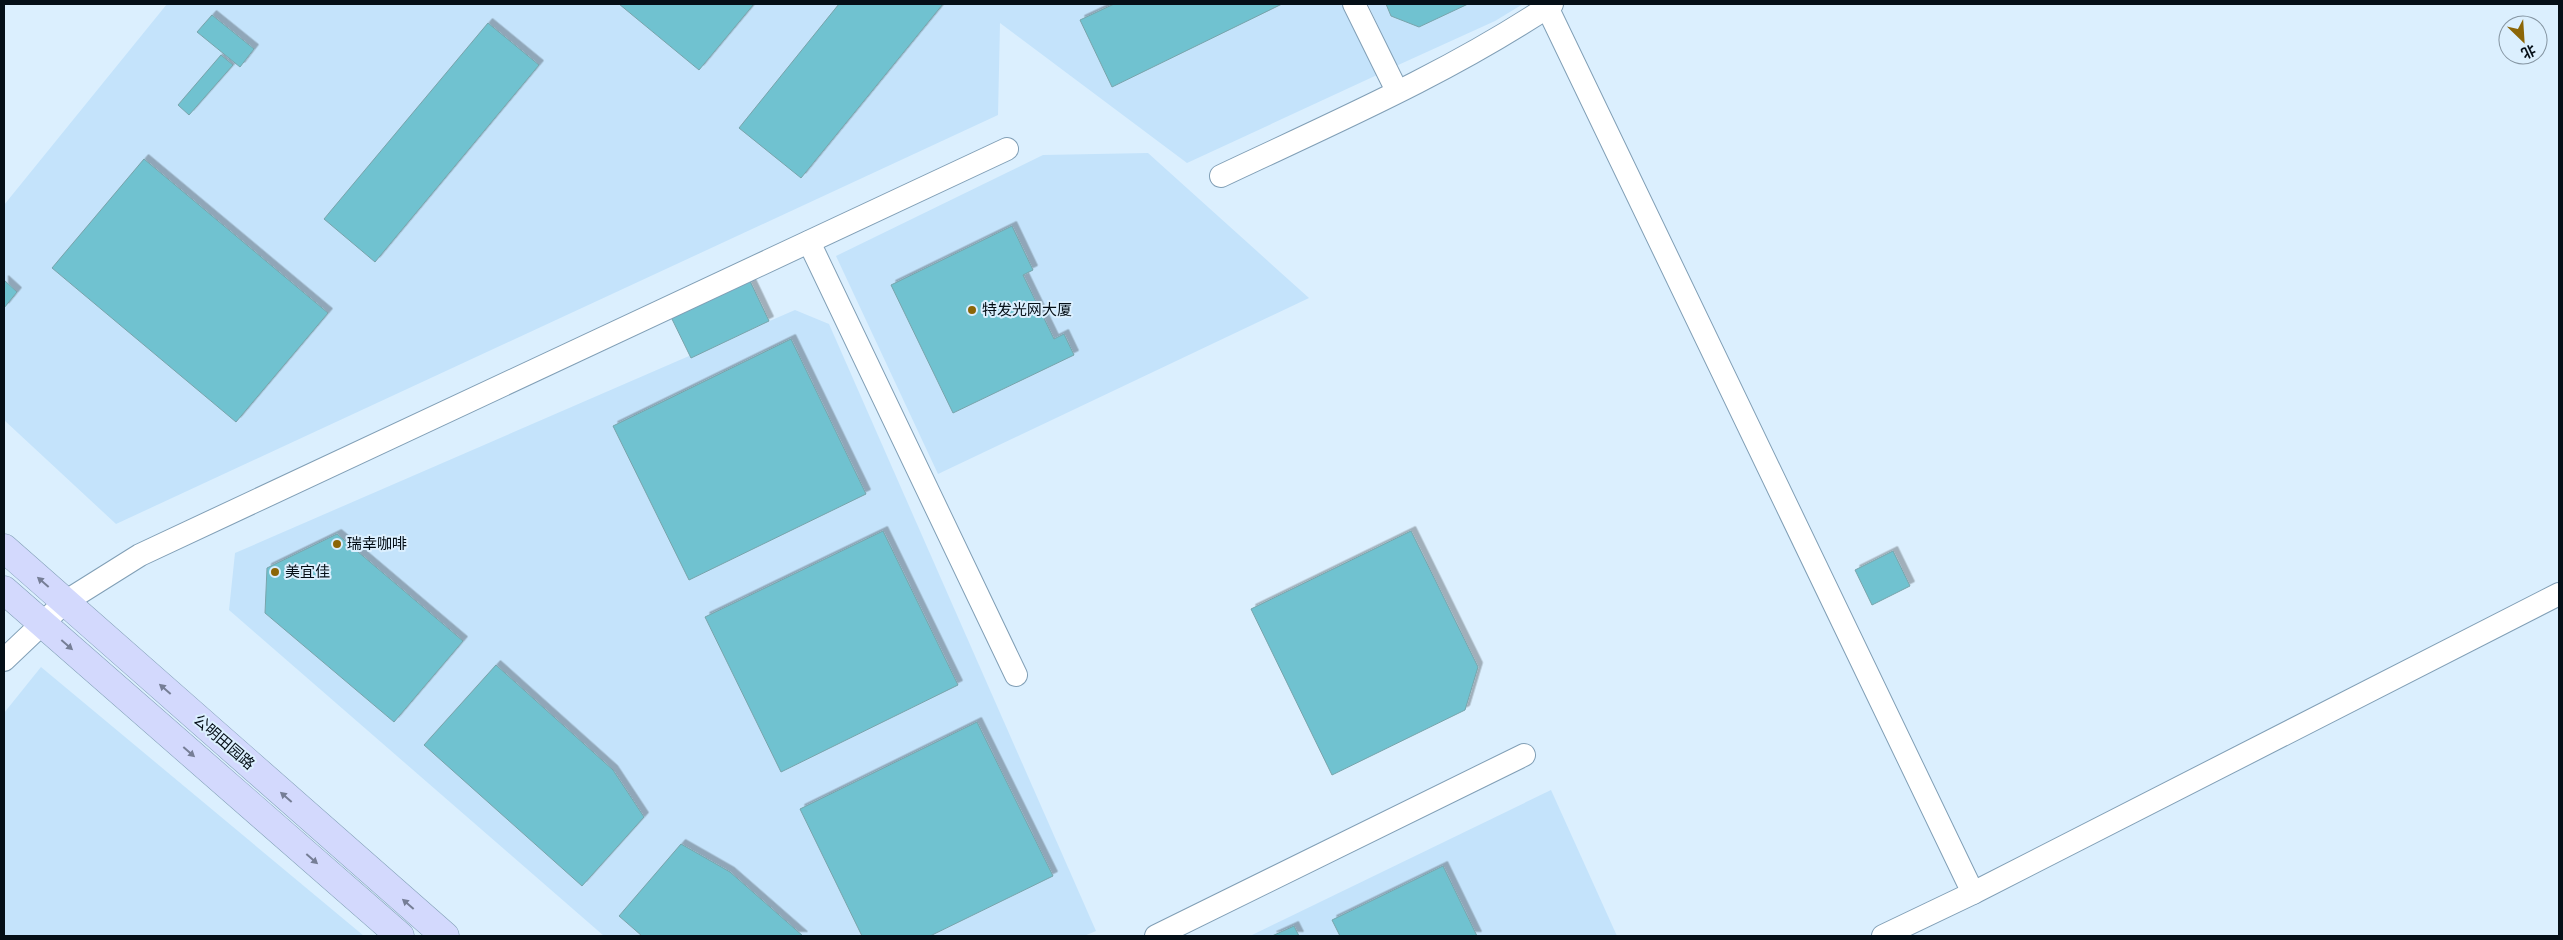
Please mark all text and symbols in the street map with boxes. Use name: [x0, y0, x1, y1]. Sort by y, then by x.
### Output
north arrow: [2498, 15, 2548, 65]
text: 北: [2519, 42, 2538, 62]
place label: 特发光网大厦: [982, 301, 1072, 318]
marker: 特发光网大厦: [966, 304, 978, 316]
place label: 瑞幸咖啡: [347, 535, 407, 552]
marker: 瑞幸咖啡: [331, 538, 343, 550]
place label: 美宜佳: [285, 563, 330, 580]
marker: 美宜佳: [269, 566, 281, 578]
one-way arrow: [37, 576, 49, 588]
one-way arrow: [60, 639, 72, 651]
one-way arrow: [158, 684, 171, 695]
street label: 公明田园路: [190, 711, 258, 773]
one-way arrow: [183, 746, 195, 757]
one-way arrow: [281, 791, 293, 803]
one-way arrow: [305, 853, 318, 864]
one-way arrow: [403, 898, 415, 910]

